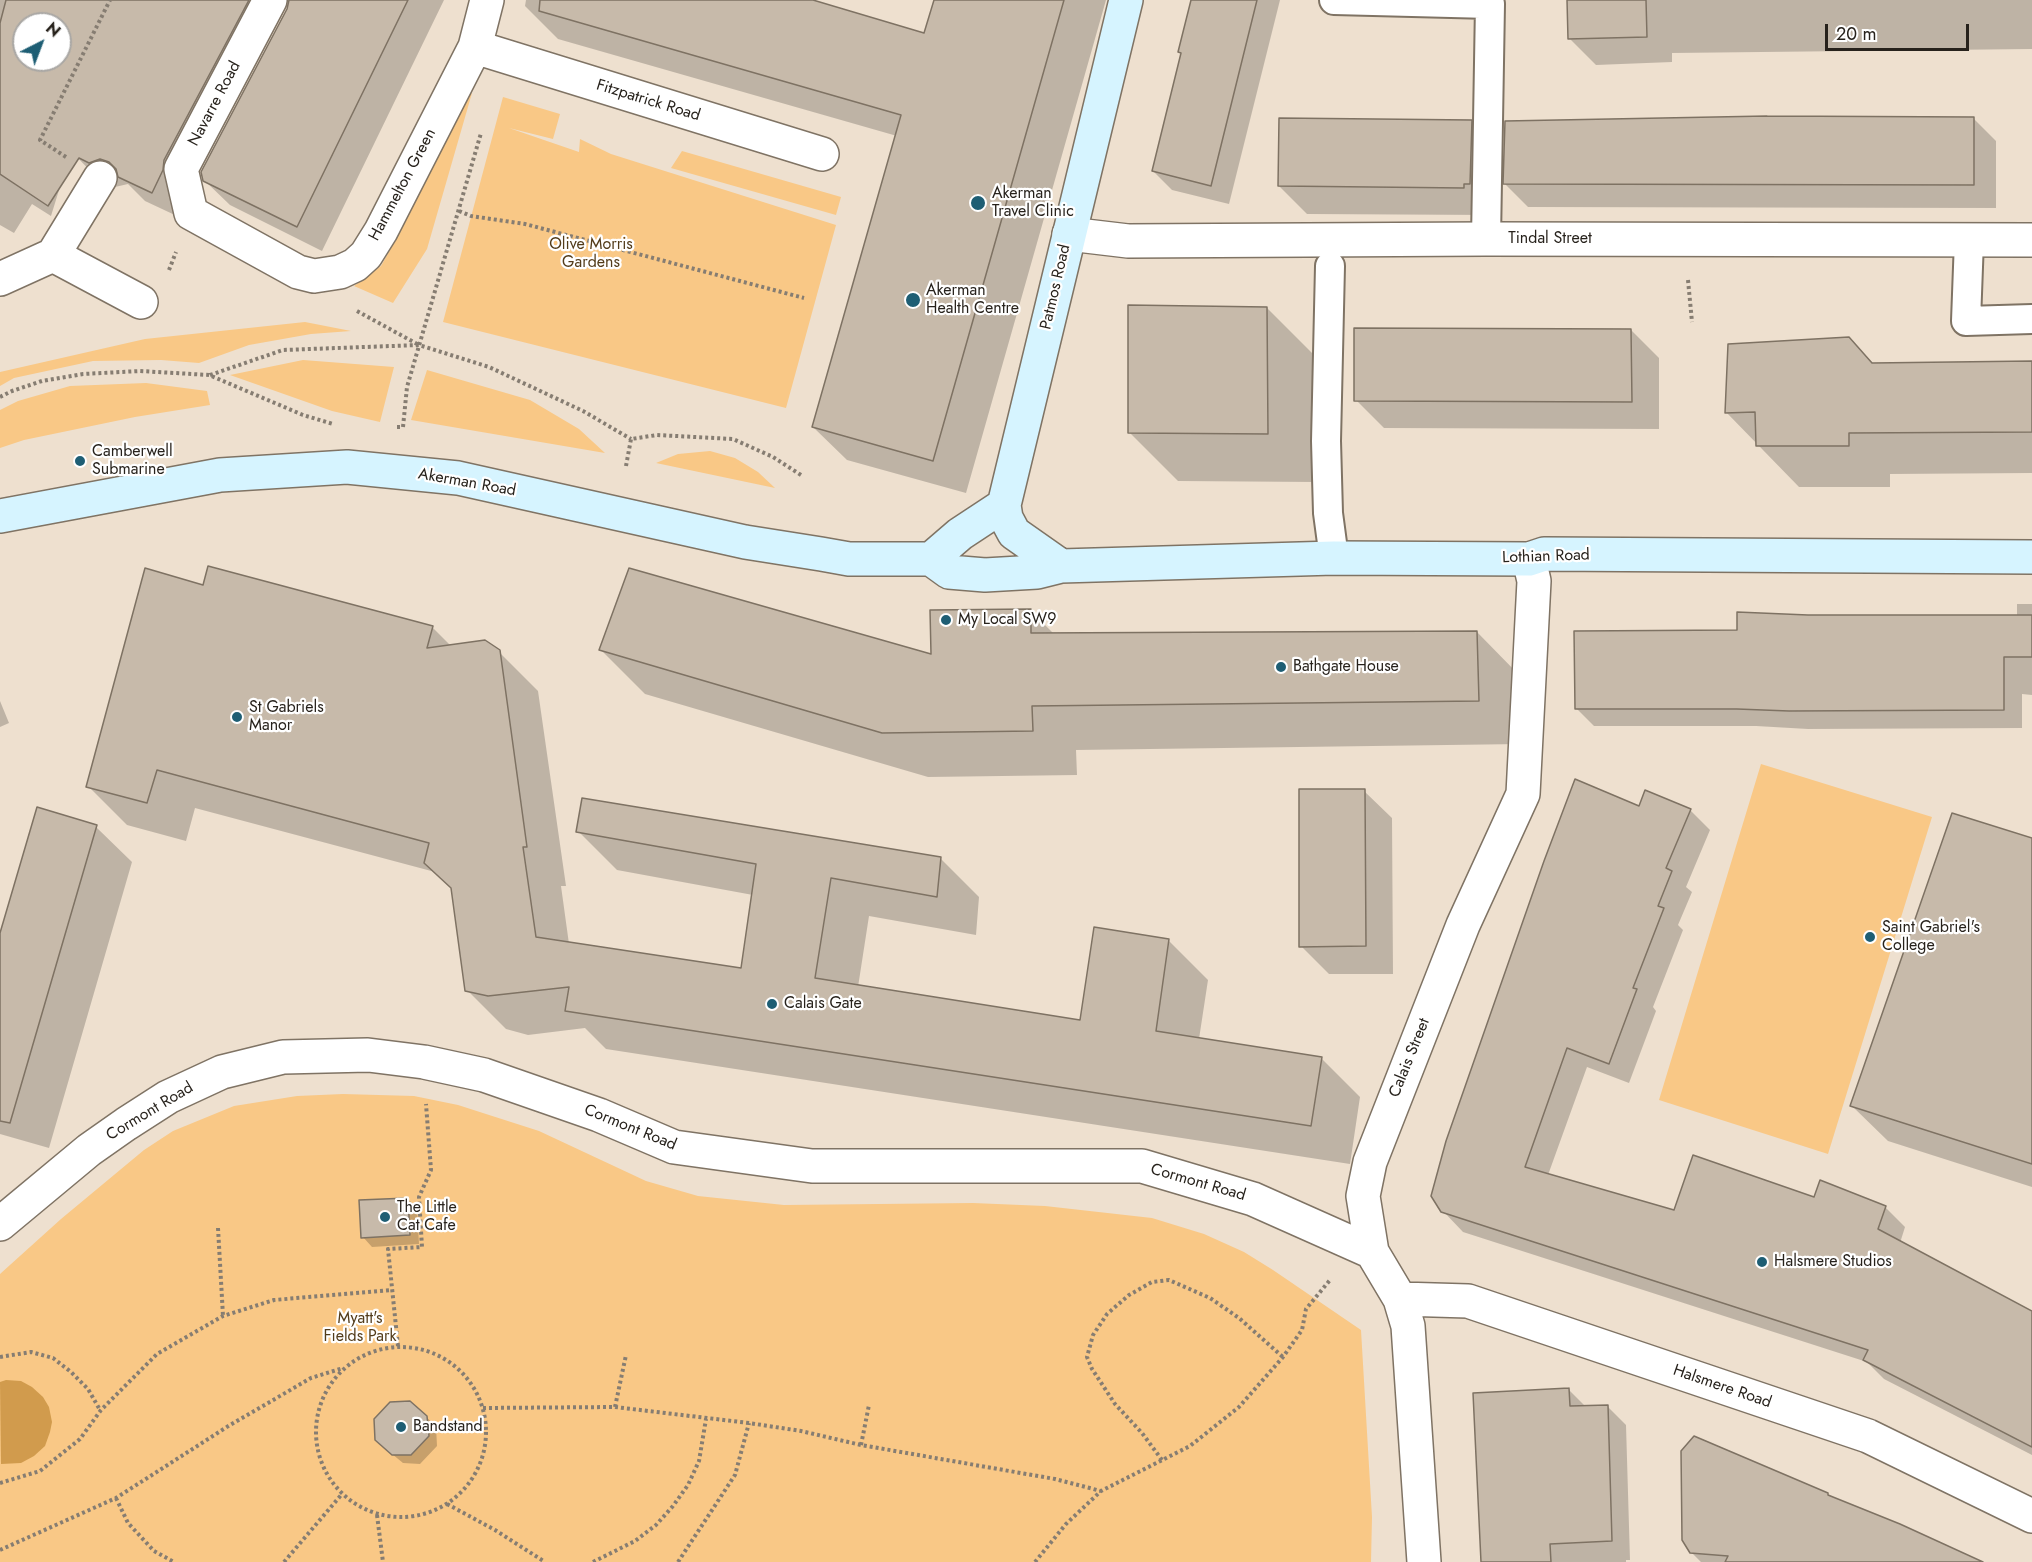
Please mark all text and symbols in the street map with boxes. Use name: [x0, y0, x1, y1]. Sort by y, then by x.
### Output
north arrow: [12, 12, 72, 72]
scale bar: [1828, 12, 1972, 50]
text: N: [41, 17, 65, 43]
text: 20 m: [1836, 21, 1876, 47]
street label: Navarre Road: [185, 58, 245, 150]
street label: Fitzpatrick Road: [594, 76, 702, 126]
street label: Hammelton Green: [365, 126, 441, 244]
place label: Akerman Travel Clinic: [992, 184, 1074, 222]
marker: Akerman Travel Clinic: [969, 194, 987, 212]
street label: Tindal Street: [1508, 229, 1592, 249]
park label: Olive Morris Gardens: [549, 235, 633, 273]
street label: Patmos Road: [1037, 243, 1075, 331]
place label: Akerman Health Centre: [926, 281, 1019, 319]
marker: Akerman Health Centre: [904, 291, 922, 309]
place label: Camberwell Submarine: [92, 442, 173, 480]
marker: Camberwell Submarine: [73, 454, 87, 468]
street label: Akerman Road: [417, 465, 517, 501]
street label: Lothian Road: [1502, 546, 1590, 568]
place label: My Local SW9: [958, 610, 1056, 630]
marker: My Local SW9: [939, 613, 953, 627]
place label: Bathgate House: [1293, 657, 1399, 677]
marker: Bathgate House: [1274, 660, 1288, 674]
place label: St Gabriels Manor: [249, 698, 324, 736]
marker: St Gabriels Manor: [230, 710, 244, 724]
place label: Saint Gabriel's College: [1882, 918, 1980, 956]
marker: Saint Gabriel's College: [1863, 930, 1877, 944]
place label: Calais Gate: [784, 994, 862, 1014]
marker: Calais Gate: [765, 997, 779, 1011]
street label: Calais Street: [1385, 1016, 1435, 1100]
street label: Cormont Road: [103, 1079, 197, 1145]
street label: Cormont Road: [581, 1101, 679, 1155]
street label: Cormont Road: [1148, 1160, 1248, 1206]
place label: The Little Cat Cafe: [397, 1198, 457, 1236]
marker: The Little Cat Cafe: [378, 1210, 392, 1224]
place label: Halsmere Studios: [1774, 1252, 1892, 1272]
marker: Halsmere Studios: [1755, 1255, 1769, 1269]
park label: Myatt's Fields Park: [324, 1309, 396, 1347]
street label: Halsmere Road: [1670, 1361, 1774, 1413]
place label: Bandstand: [413, 1417, 483, 1437]
marker: Bandstand: [394, 1420, 408, 1434]

